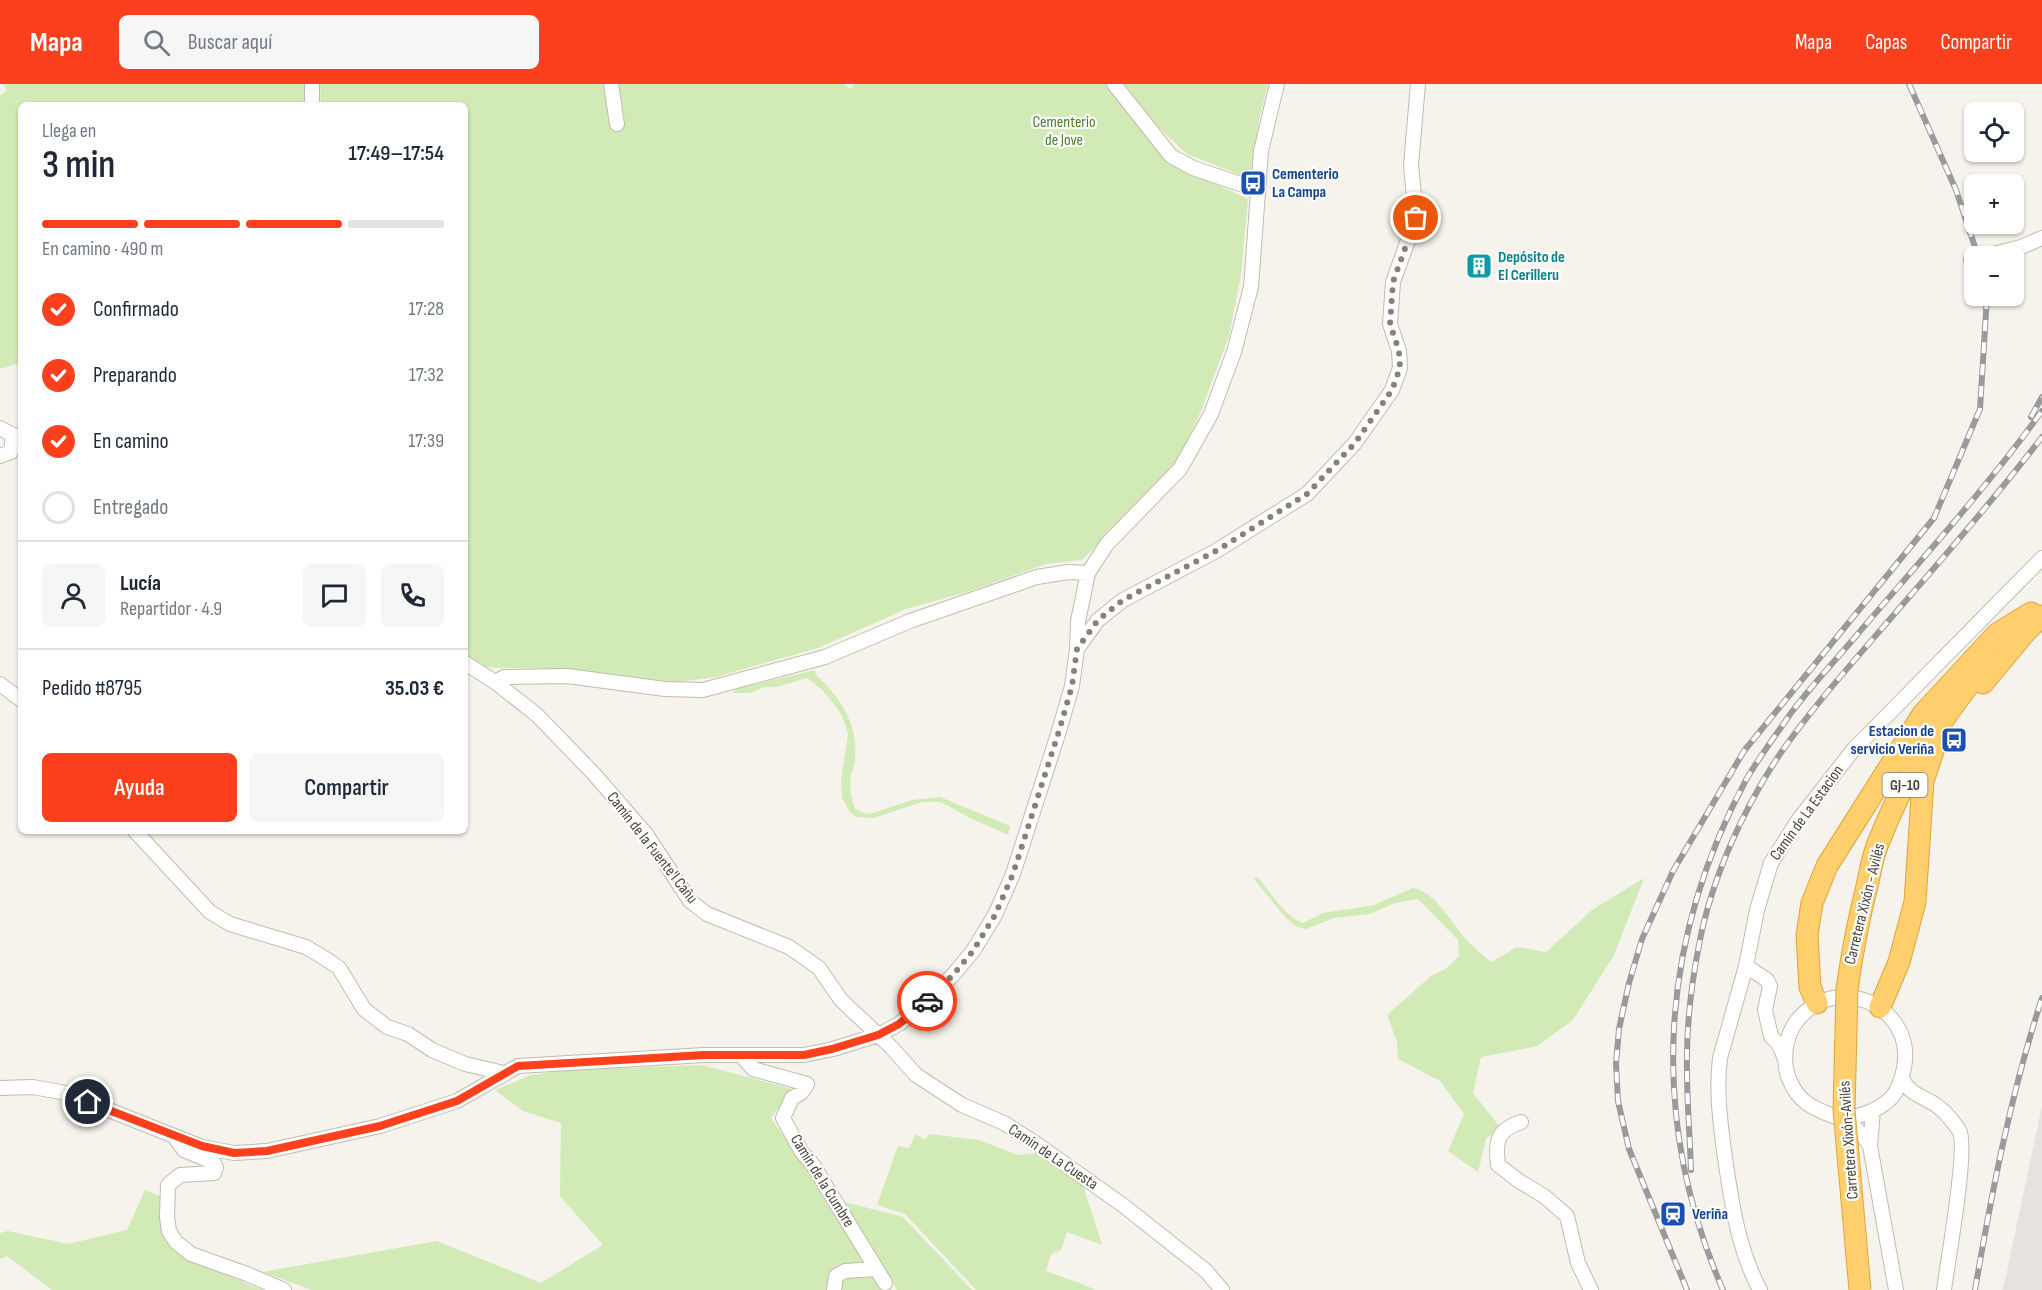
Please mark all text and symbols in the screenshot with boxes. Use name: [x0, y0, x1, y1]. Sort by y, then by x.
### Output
search box: [119, 15, 539, 69]
text: Mapa: [30, 26, 83, 59]
icon: search: [140, 26, 173, 59]
text: Buscar aquí: [188, 29, 272, 56]
text: Mapa: [1795, 30, 1832, 55]
text: Capas: [1865, 30, 1907, 55]
text: Compartir: [1940, 30, 2012, 55]
map controls: [1964, 102, 2024, 306]
button: locate: [1964, 102, 2024, 162]
park label: Cementerio de Jove: [1032, 113, 1096, 150]
text: Llega en: [42, 119, 96, 143]
text: 17:49–17:54: [349, 140, 444, 167]
text: 3 min: [42, 142, 115, 189]
place label: Cementerio La Campa: [1272, 165, 1339, 202]
bus stop icon: Cementerio La Campa: [1238, 168, 1268, 198]
button: +: [1964, 174, 2024, 234]
pin: [1390, 192, 1441, 243]
icon: bag: [1399, 201, 1432, 234]
text: En camino · 490 m: [42, 237, 163, 261]
button: −: [1964, 246, 2024, 306]
place label: Depósito de El Cerilleru: [1498, 248, 1565, 285]
building icon: Depósito de El Cerilleru: [1464, 251, 1494, 281]
icon: check: [42, 293, 75, 326]
text: Confirmado: [93, 296, 179, 323]
text: 17:28: [408, 297, 444, 321]
icon: check: [42, 359, 75, 392]
text: Preparando: [93, 362, 177, 389]
text: 17:32: [409, 363, 444, 387]
icon: check: [42, 425, 75, 458]
text: En camino: [93, 428, 169, 455]
text: 17:39: [408, 429, 444, 453]
text: Entregado: [93, 494, 168, 521]
button: person: [42, 564, 105, 627]
button: chat: [303, 564, 366, 627]
button: phone: [381, 564, 444, 627]
text: Lucía: [120, 570, 161, 597]
text: Repartidor · 4.9: [120, 597, 222, 621]
text: Pedido #8795: [42, 675, 142, 702]
text: 35.03 €: [385, 675, 444, 702]
place label: Estacion de servicio Veriña: [1851, 722, 1934, 759]
bus stop icon: Estacion de servicio Veriña: [1939, 725, 1969, 755]
button: Ayuda: [42, 753, 237, 822]
button: Compartir: [249, 753, 444, 822]
street label: Camín de La Estacion: [1766, 762, 1848, 864]
road number: GJ-10: [1882, 773, 1928, 797]
street label: Camín de la Fuente'l Cañu: [603, 789, 701, 907]
street label: Carretera Xixón - Avilés: [1841, 841, 1889, 967]
courier: [897, 971, 957, 1031]
icon: car: [911, 985, 944, 1018]
pin: [62, 1076, 113, 1127]
street label: Carretera Xixón-Avilés: [1835, 1080, 1863, 1200]
icon: home: [71, 1085, 104, 1118]
street label: Camín de La Cuesta: [1005, 1120, 1101, 1194]
street label: Camín de la Cumbre: [786, 1131, 858, 1231]
station icon: Veriña: [1658, 1199, 1688, 1229]
place label: Veriña: [1692, 1205, 1728, 1224]

